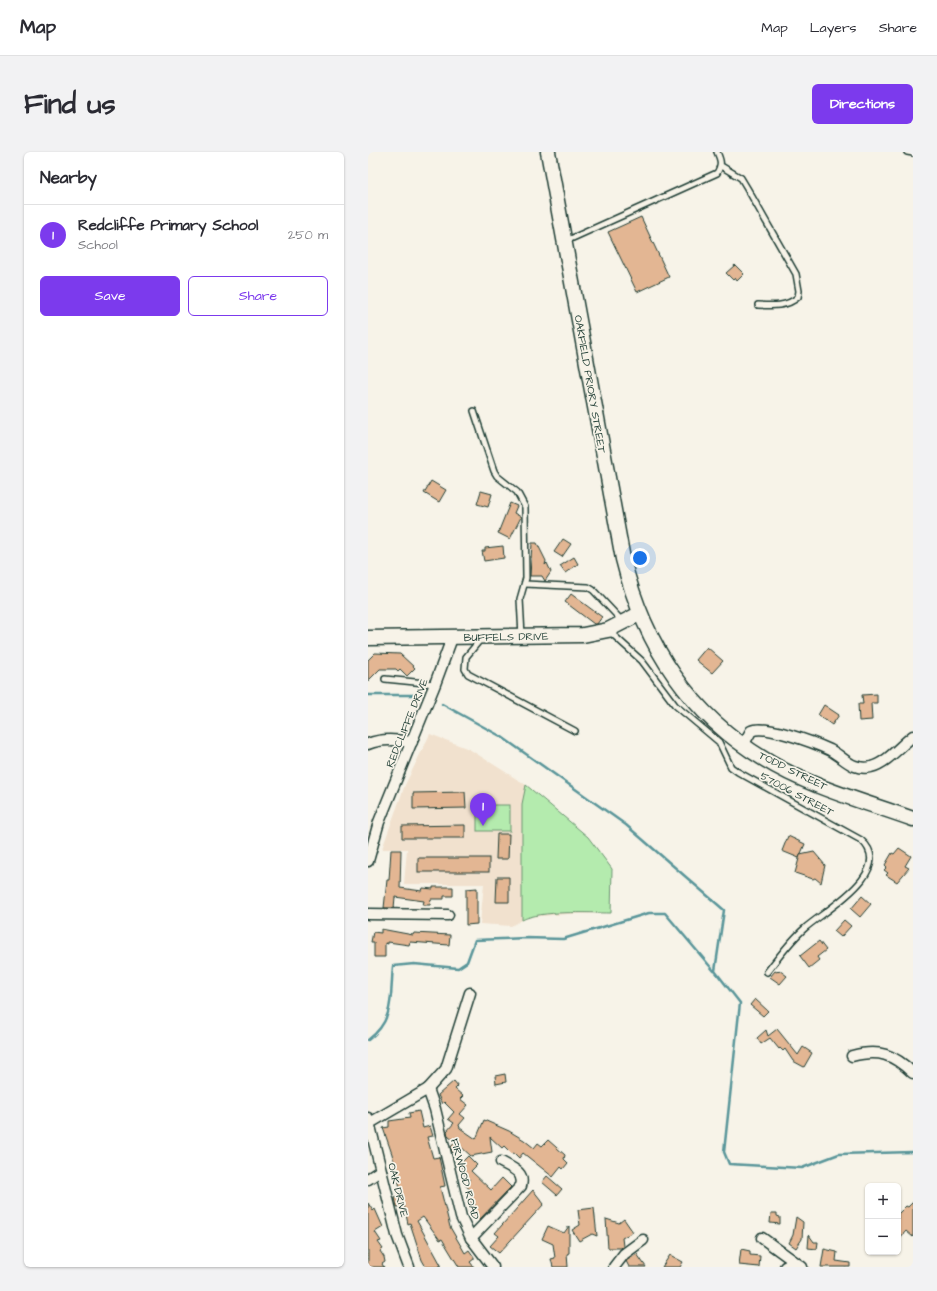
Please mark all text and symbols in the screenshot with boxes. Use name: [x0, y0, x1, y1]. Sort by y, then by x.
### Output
text: Map: [20, 14, 56, 41]
text: Map: [761, 18, 788, 38]
text: Layers: [810, 18, 857, 38]
text: Share: [879, 18, 917, 38]
button: Directions: [812, 84, 913, 124]
text: Find us: [24, 85, 115, 124]
text: Nearby: [40, 166, 97, 190]
text: Redcliffe Primary School: [78, 215, 258, 236]
text: 1: [52, 226, 54, 244]
text: 250 m: [288, 226, 328, 244]
text: School: [78, 236, 118, 254]
button: Save: [40, 276, 180, 316]
button: Share: [188, 276, 328, 316]
street label: OAKFIELD PRIORY STREET: [570, 314, 610, 454]
your location: [630, 548, 650, 568]
street label: BUFFELS DRIVE: [463, 629, 549, 645]
street label: REDCLIFFE DRIVE: [382, 676, 432, 770]
street label: TODD STREET: [756, 748, 830, 794]
street label: 57006 STREET: [758, 768, 837, 820]
pin: 1: [470, 793, 496, 826]
street label: FIRWOOD ROAD: [447, 1137, 483, 1221]
street label: OAK DRIVE: [384, 1161, 412, 1219]
map controls: [865, 1183, 901, 1255]
button: +: [865, 1183, 901, 1219]
button: −: [865, 1219, 901, 1255]

